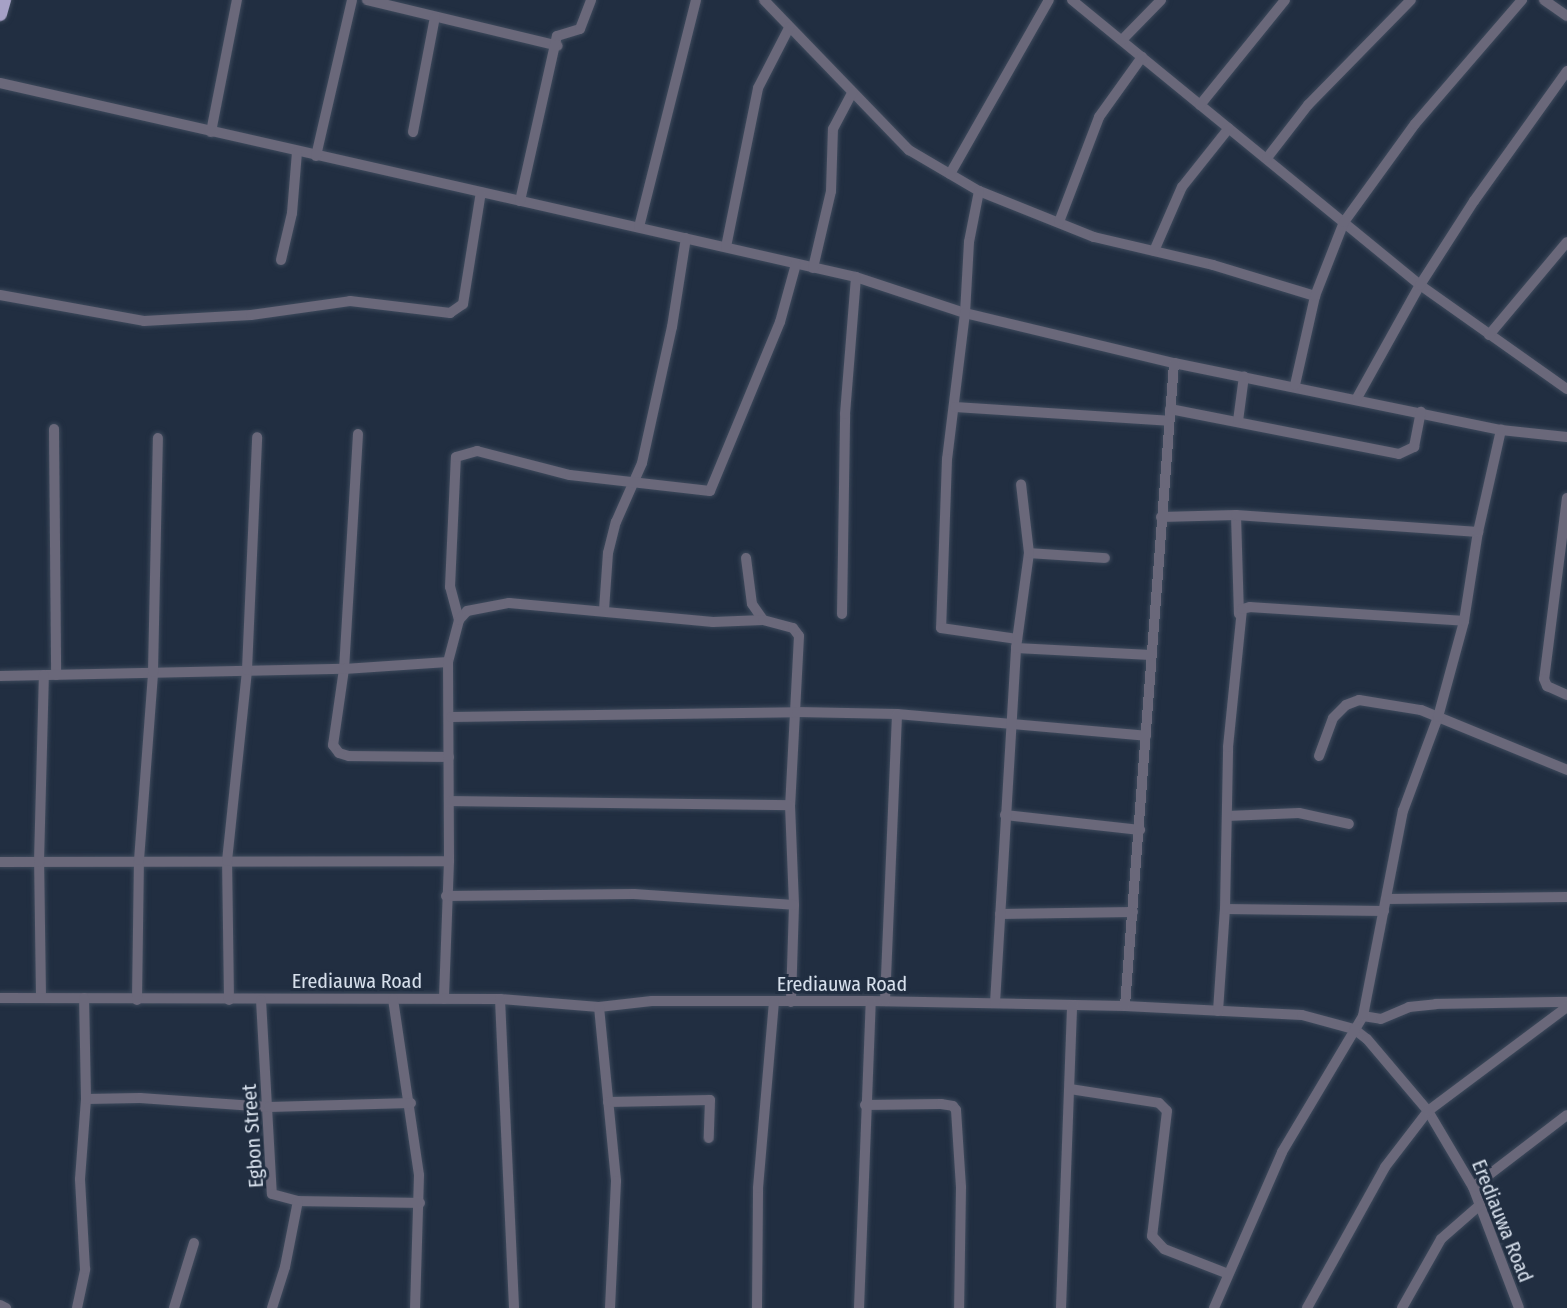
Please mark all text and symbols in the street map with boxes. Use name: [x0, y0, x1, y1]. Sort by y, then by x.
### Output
street label: Erediauwa Road: [292, 969, 422, 993]
street label: Erediauwa Road: [777, 972, 907, 996]
street label: Egbon Street: [237, 1083, 269, 1189]
street label: Erediauwa Road: [1466, 1156, 1538, 1286]

